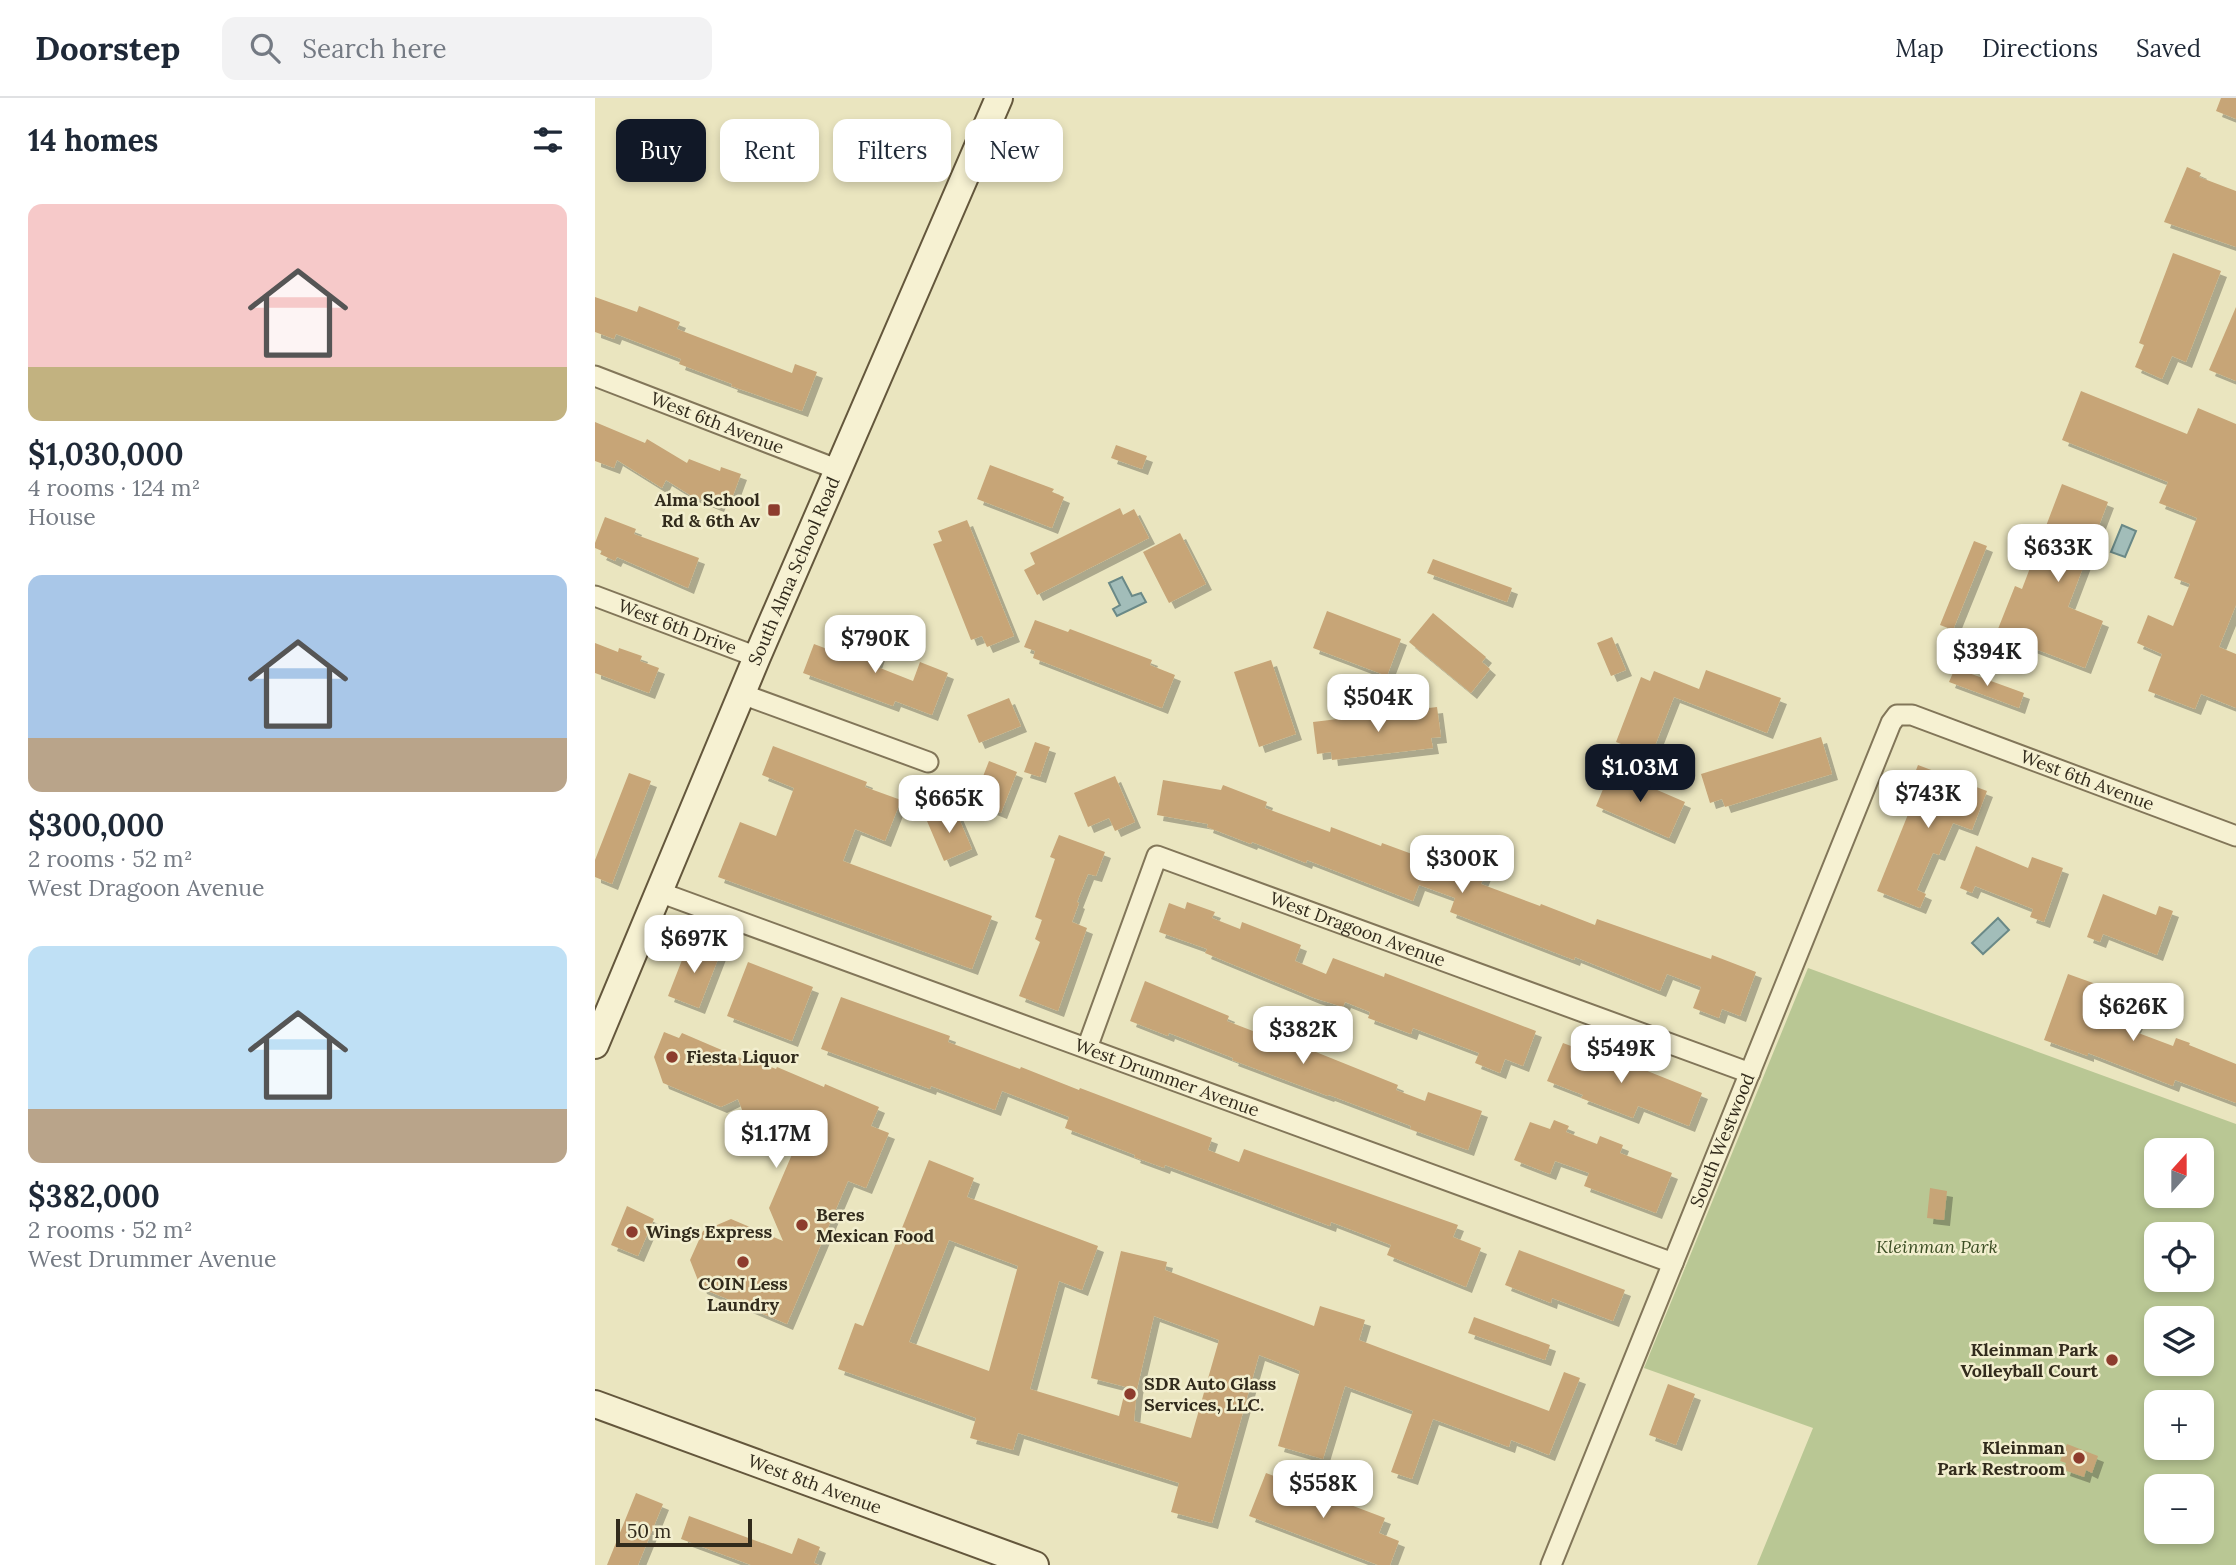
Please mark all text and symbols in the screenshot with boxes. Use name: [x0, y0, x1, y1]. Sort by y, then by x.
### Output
search box: [222, 17, 712, 80]
text: Doorstep: [35, 27, 180, 69]
icon: search: [246, 29, 284, 67]
text: Search here: [302, 32, 447, 65]
text: Map: [1895, 33, 1944, 64]
text: Directions: [1982, 33, 2098, 64]
text: Saved: [2136, 33, 2201, 64]
chip: Buy: [616, 119, 706, 182]
chip: Rent: [720, 119, 819, 182]
chip: Filters: [833, 119, 951, 182]
chip: New: [965, 119, 1063, 182]
text: 14 homes: [28, 121, 158, 159]
icon: filters: [529, 121, 567, 159]
icon: home: [235, 250, 361, 376]
street label: West 6th Avenue: [647, 387, 788, 459]
text: $1,030,000: [28, 435, 184, 473]
text: 4 rooms · 124 m²: [28, 473, 200, 502]
street label: South Alma School Road: [743, 473, 845, 669]
place label: Alma School Rd & 6th Av: [654, 488, 760, 532]
text: House: [28, 502, 96, 531]
marker: Alma School Rd & 6th Av: [766, 502, 782, 518]
pin: $633K: [2009, 524, 2107, 584]
text: $633K: [2024, 532, 2092, 561]
street label: West 6th Drive: [615, 594, 740, 659]
pin: $790K: [826, 616, 924, 675]
icon: home: [235, 621, 361, 747]
text: $790K: [841, 623, 909, 652]
pin: $394K: [1938, 628, 2036, 688]
text: $394K: [1953, 636, 2021, 665]
pin: $504K: [1329, 674, 1427, 734]
text: $504K: [1343, 682, 1413, 711]
pin: $1.03M: [1583, 744, 1697, 804]
street label: West 6th Avenue: [2017, 744, 2158, 815]
text: $1.03M: [1601, 752, 1679, 781]
pin: $743K: [1879, 770, 1977, 830]
pin: $665K: [900, 776, 998, 835]
text: $743K: [1895, 778, 1961, 807]
text: $665K: [915, 783, 983, 812]
text: $300,000: [28, 806, 164, 844]
pin: $300K: [1413, 836, 1511, 895]
text: $300K: [1426, 843, 1498, 872]
text: 2 rooms · 52 m²: [28, 844, 193, 873]
text: West Dragoon Avenue: [28, 873, 264, 902]
street label: West Dragoon Avenue: [1267, 886, 1449, 972]
pin: $697K: [645, 916, 743, 975]
text: $697K: [660, 923, 728, 952]
pin: $626K: [2084, 984, 2182, 1043]
text: $626K: [2099, 991, 2167, 1020]
icon: home: [235, 992, 361, 1118]
pin: $382K: [1254, 1006, 1352, 1066]
text: $382K: [1269, 1014, 1337, 1043]
pin: $549K: [1572, 1026, 1670, 1085]
street label: West Drummer Avenue: [1072, 1033, 1263, 1122]
text: $549K: [1587, 1033, 1655, 1062]
place label: Fiesta Liquor: [686, 1045, 799, 1068]
marker: Fiesta Liquor: [664, 1049, 680, 1065]
street label: South Westwood: [1685, 1069, 1759, 1211]
pin: $1.17M: [719, 1110, 833, 1170]
text: $1.17M: [741, 1118, 811, 1147]
north arrow: [2144, 1138, 2214, 1208]
map controls: [2144, 1138, 2214, 1544]
text: $382,000: [28, 1177, 160, 1215]
place label: Beres Mexican Food: [816, 1203, 934, 1247]
text: 2 rooms · 52 m²: [28, 1215, 193, 1244]
marker: Beres Mexican Food: [794, 1217, 810, 1233]
place label: Wings Express: [646, 1220, 772, 1243]
button: locate: [2144, 1222, 2214, 1292]
marker: Wings Express: [624, 1224, 640, 1240]
park label: Kleinman Park: [1876, 1235, 1998, 1258]
text: West Drummer Avenue: [28, 1244, 277, 1273]
marker: COIN Less Laundry: [735, 1254, 751, 1270]
place label: COIN Less Laundry: [698, 1272, 788, 1316]
button: layers: [2144, 1306, 2214, 1376]
place label: Kleinman Park Volleyball Court: [1960, 1338, 2099, 1382]
marker: Kleinman Park Volleyball Court: [2104, 1352, 2120, 1368]
place label: SDR Auto Glass Services, LLC.: [1144, 1372, 1277, 1416]
marker: SDR Auto Glass Services, LLC.: [1122, 1386, 1138, 1402]
button: +: [2144, 1390, 2214, 1460]
place label: Kleinman Park Restroom: [1937, 1436, 2066, 1480]
street label: West 8th Avenue: [745, 1449, 885, 1519]
marker: Kleinman Park Restroom: [2071, 1450, 2087, 1466]
pin: $558K: [1274, 1460, 1372, 1520]
text: $558K: [1289, 1468, 1357, 1497]
button: −: [2144, 1474, 2214, 1544]
scale bar: [616, 1516, 753, 1548]
text: 50 m: [627, 1519, 671, 1543]

